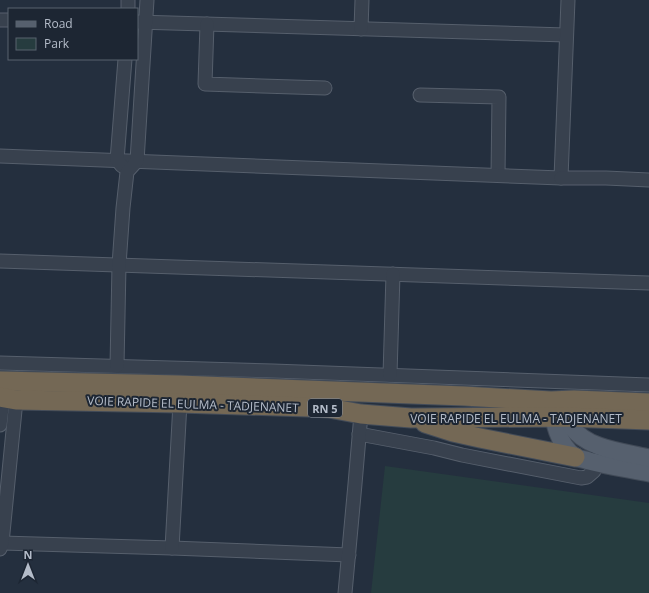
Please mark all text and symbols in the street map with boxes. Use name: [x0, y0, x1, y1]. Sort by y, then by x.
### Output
legend: [8, 8, 138, 60]
text: Road: [44, 15, 73, 32]
text: Park: [44, 35, 70, 52]
street label: VOIE RAPIDE EL EULMA - TADJENANET: [87, 392, 299, 416]
road number: RN 5: [308, 399, 342, 417]
street label: VOIE RAPIDE EL EULMA - TADJENANET: [410, 410, 622, 427]
north arrow: [8, 545, 48, 585]
text: N: [24, 547, 32, 562]

